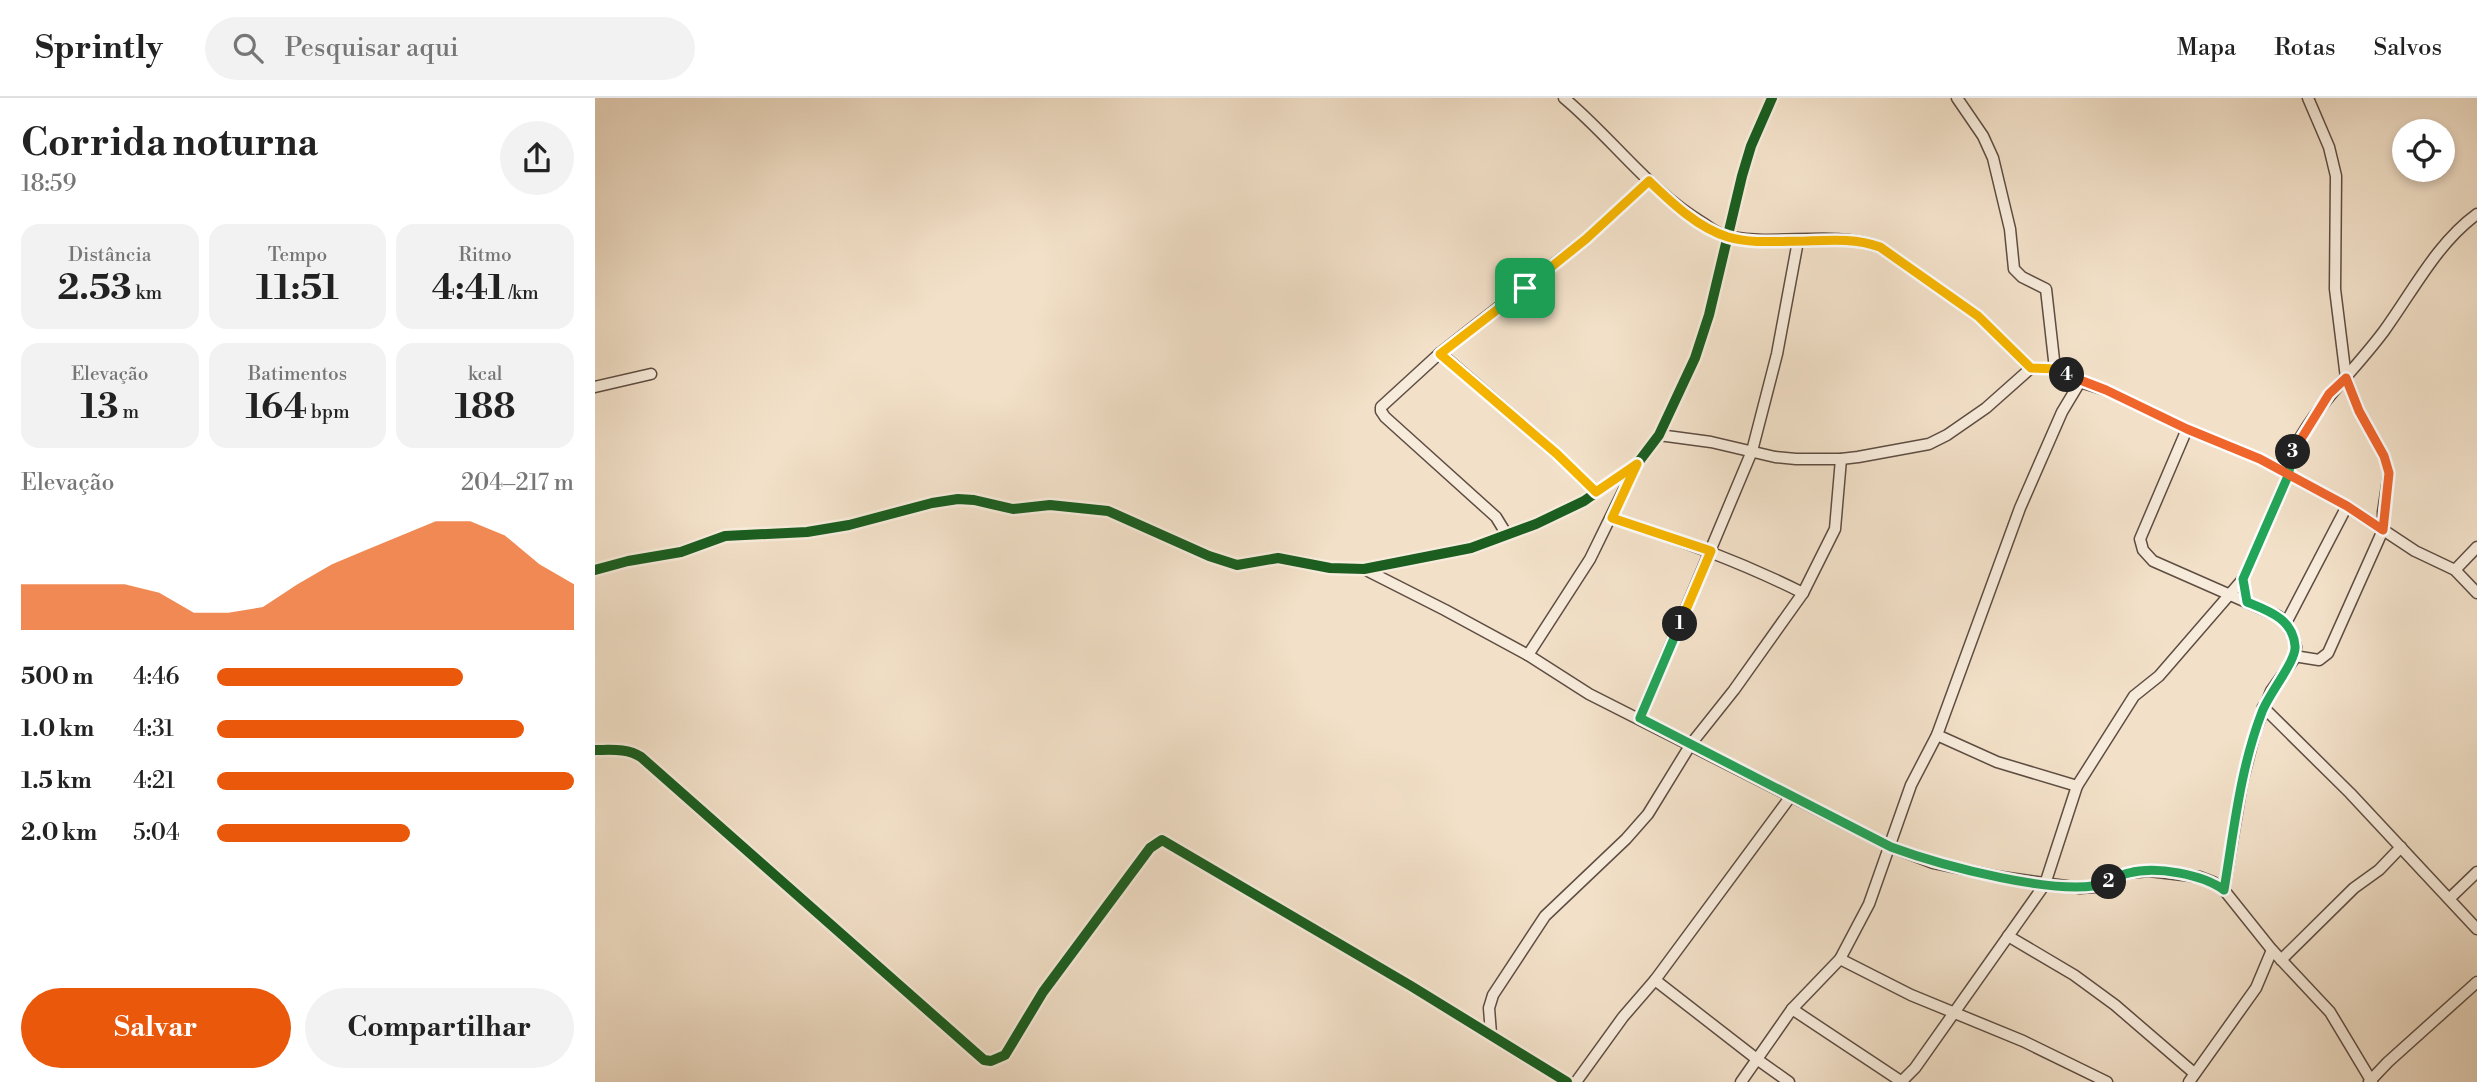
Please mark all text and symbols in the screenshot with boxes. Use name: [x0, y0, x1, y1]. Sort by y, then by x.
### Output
search box: [205, 17, 695, 80]
text: Sprintly: [35, 28, 163, 69]
icon: search: [229, 29, 267, 67]
text: Pesquisar aqui: [285, 32, 459, 64]
text: Mapa: [2177, 33, 2236, 63]
text: Rotas: [2274, 33, 2335, 63]
text: Salvos: [2373, 33, 2442, 63]
map controls: [2392, 119, 2455, 182]
button: locate: [2392, 119, 2455, 182]
text: Corrida noturna: [21, 120, 318, 167]
button: share: [500, 121, 574, 195]
text: 18:59: [21, 170, 76, 198]
text: Distância: [68, 243, 151, 267]
text: Tempo: [268, 243, 327, 267]
text: Ritmo: [459, 243, 512, 267]
pin: [1495, 258, 1555, 318]
text: 2.53: [57, 267, 132, 310]
text: 11:51: [256, 267, 339, 310]
text: 4:41: [432, 267, 505, 310]
icon: arrive: [1506, 269, 1544, 307]
text: km: [132, 281, 162, 305]
text: /km: [505, 281, 539, 305]
pin: 4: [2049, 358, 2085, 392]
text: Elevação: [71, 362, 148, 386]
text: Batimentos: [248, 362, 347, 386]
text: kcal: [468, 362, 502, 386]
text: 4: [2060, 362, 2073, 386]
text: 13: [81, 386, 118, 429]
text: 164: [245, 386, 307, 429]
text: 188: [455, 386, 516, 429]
text: m: [118, 400, 139, 424]
text: bpm: [307, 400, 350, 424]
pin: 3: [2275, 434, 2311, 470]
text: 3: [2287, 439, 2298, 463]
text: Elevação: [21, 469, 114, 497]
text: 204–217 m: [461, 469, 574, 497]
pin: 1: [1663, 606, 1697, 642]
text: 1: [1675, 611, 1684, 635]
text: 500 m: [21, 663, 93, 691]
text: 4:46: [133, 663, 180, 691]
text: 1.0 km: [21, 715, 94, 743]
text: 4:31: [133, 715, 174, 743]
text: 1.5 km: [21, 767, 92, 795]
text: 4:21: [133, 767, 175, 795]
text: 2.0 km: [21, 819, 97, 847]
text: 5:04: [133, 819, 180, 847]
pin: 2: [2091, 864, 2127, 900]
text: 2: [2103, 869, 2114, 893]
button: Salvar: [21, 988, 291, 1068]
button: Compartilhar: [305, 988, 574, 1068]

